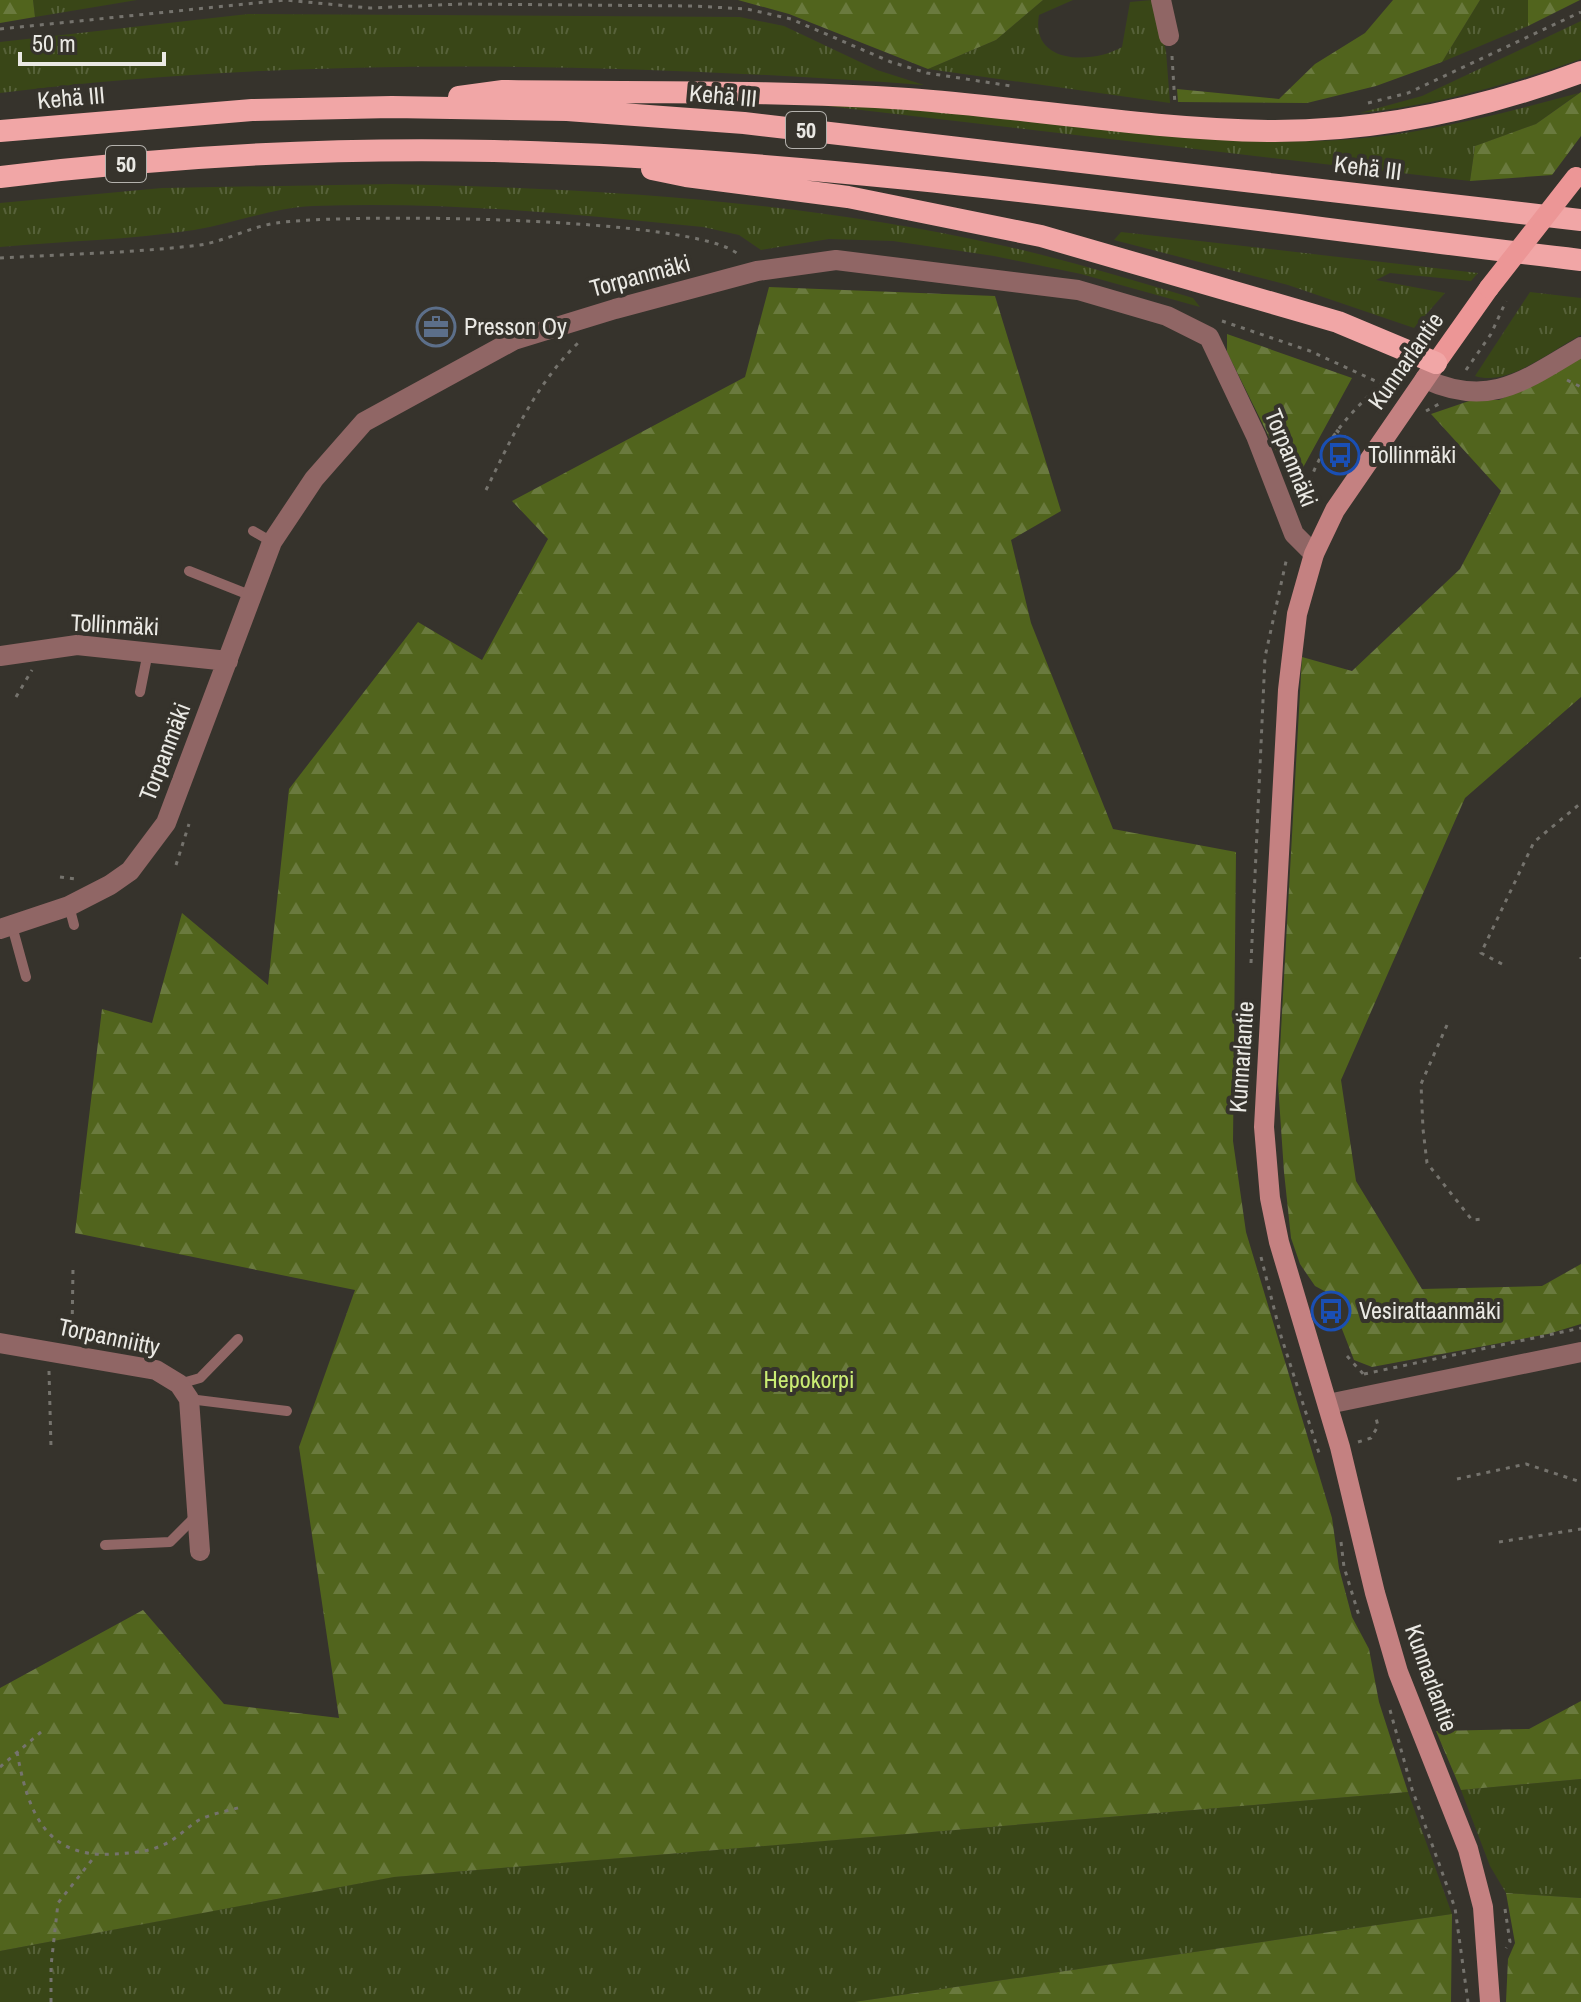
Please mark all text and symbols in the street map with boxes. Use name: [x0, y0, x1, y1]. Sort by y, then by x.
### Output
scale bar: [20, 16, 164, 66]
text: 50 m: [32, 27, 76, 59]
street label: Kehä III: [688, 76, 758, 114]
street label: Kehä III: [36, 78, 106, 116]
road number: 50: [786, 112, 826, 148]
road number: 50: [106, 146, 146, 182]
street label: Kehä III: [1332, 147, 1404, 187]
street label: Torpanmäki: [586, 246, 694, 304]
office icon: Presson Oy: [415, 306, 457, 348]
street label: Kunnarlantie: [1360, 306, 1450, 415]
place label: Presson Oy: [464, 310, 567, 342]
street label: Torpanmäki: [1258, 404, 1326, 511]
bus stop icon: Tollinmäki: [1319, 434, 1361, 476]
place label: Tollinmäki: [1368, 438, 1457, 470]
street label: Tollinmäki: [70, 606, 160, 642]
street label: Torpanmäki: [131, 698, 197, 805]
street label: Kunnarlantie: [1221, 1000, 1261, 1114]
bus stop icon: Vesirattaanmäki: [1310, 1290, 1352, 1332]
place label: Vesirattaanmäki: [1359, 1294, 1501, 1326]
street label: Torpanniitty: [56, 1310, 163, 1362]
park label: Hepokorpi: [764, 1363, 854, 1395]
street label: Kunnarlantie: [1398, 1620, 1466, 1736]

